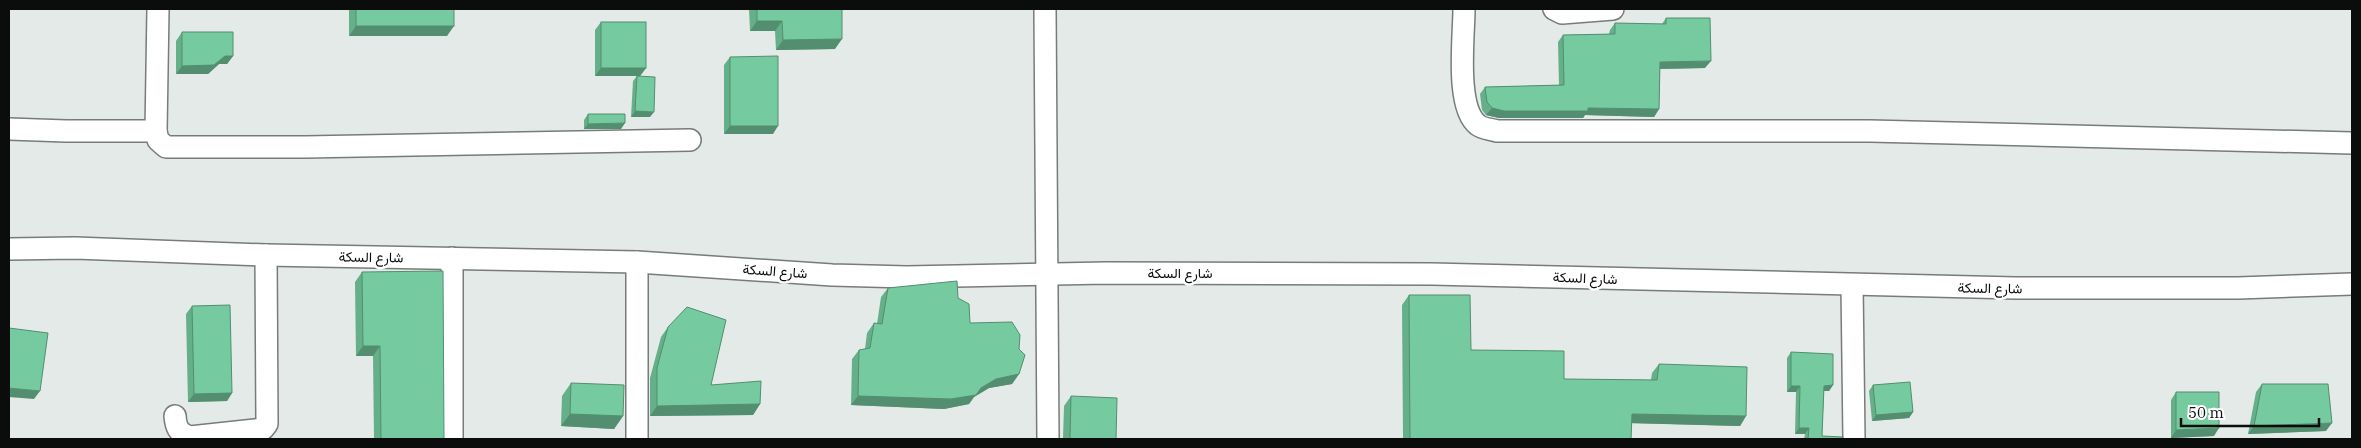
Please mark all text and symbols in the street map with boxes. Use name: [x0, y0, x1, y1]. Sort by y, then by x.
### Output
street label: شارع السكة: [338, 247, 404, 269]
street label: شارع السكة: [742, 260, 808, 284]
street label: شارع السكة: [1148, 264, 1212, 284]
street label: شارع السكة: [1552, 268, 1618, 290]
street label: شارع السكة: [1957, 278, 2023, 300]
scale bar: [2181, 396, 2318, 428]
text: 50 m: [2188, 403, 2224, 422]

